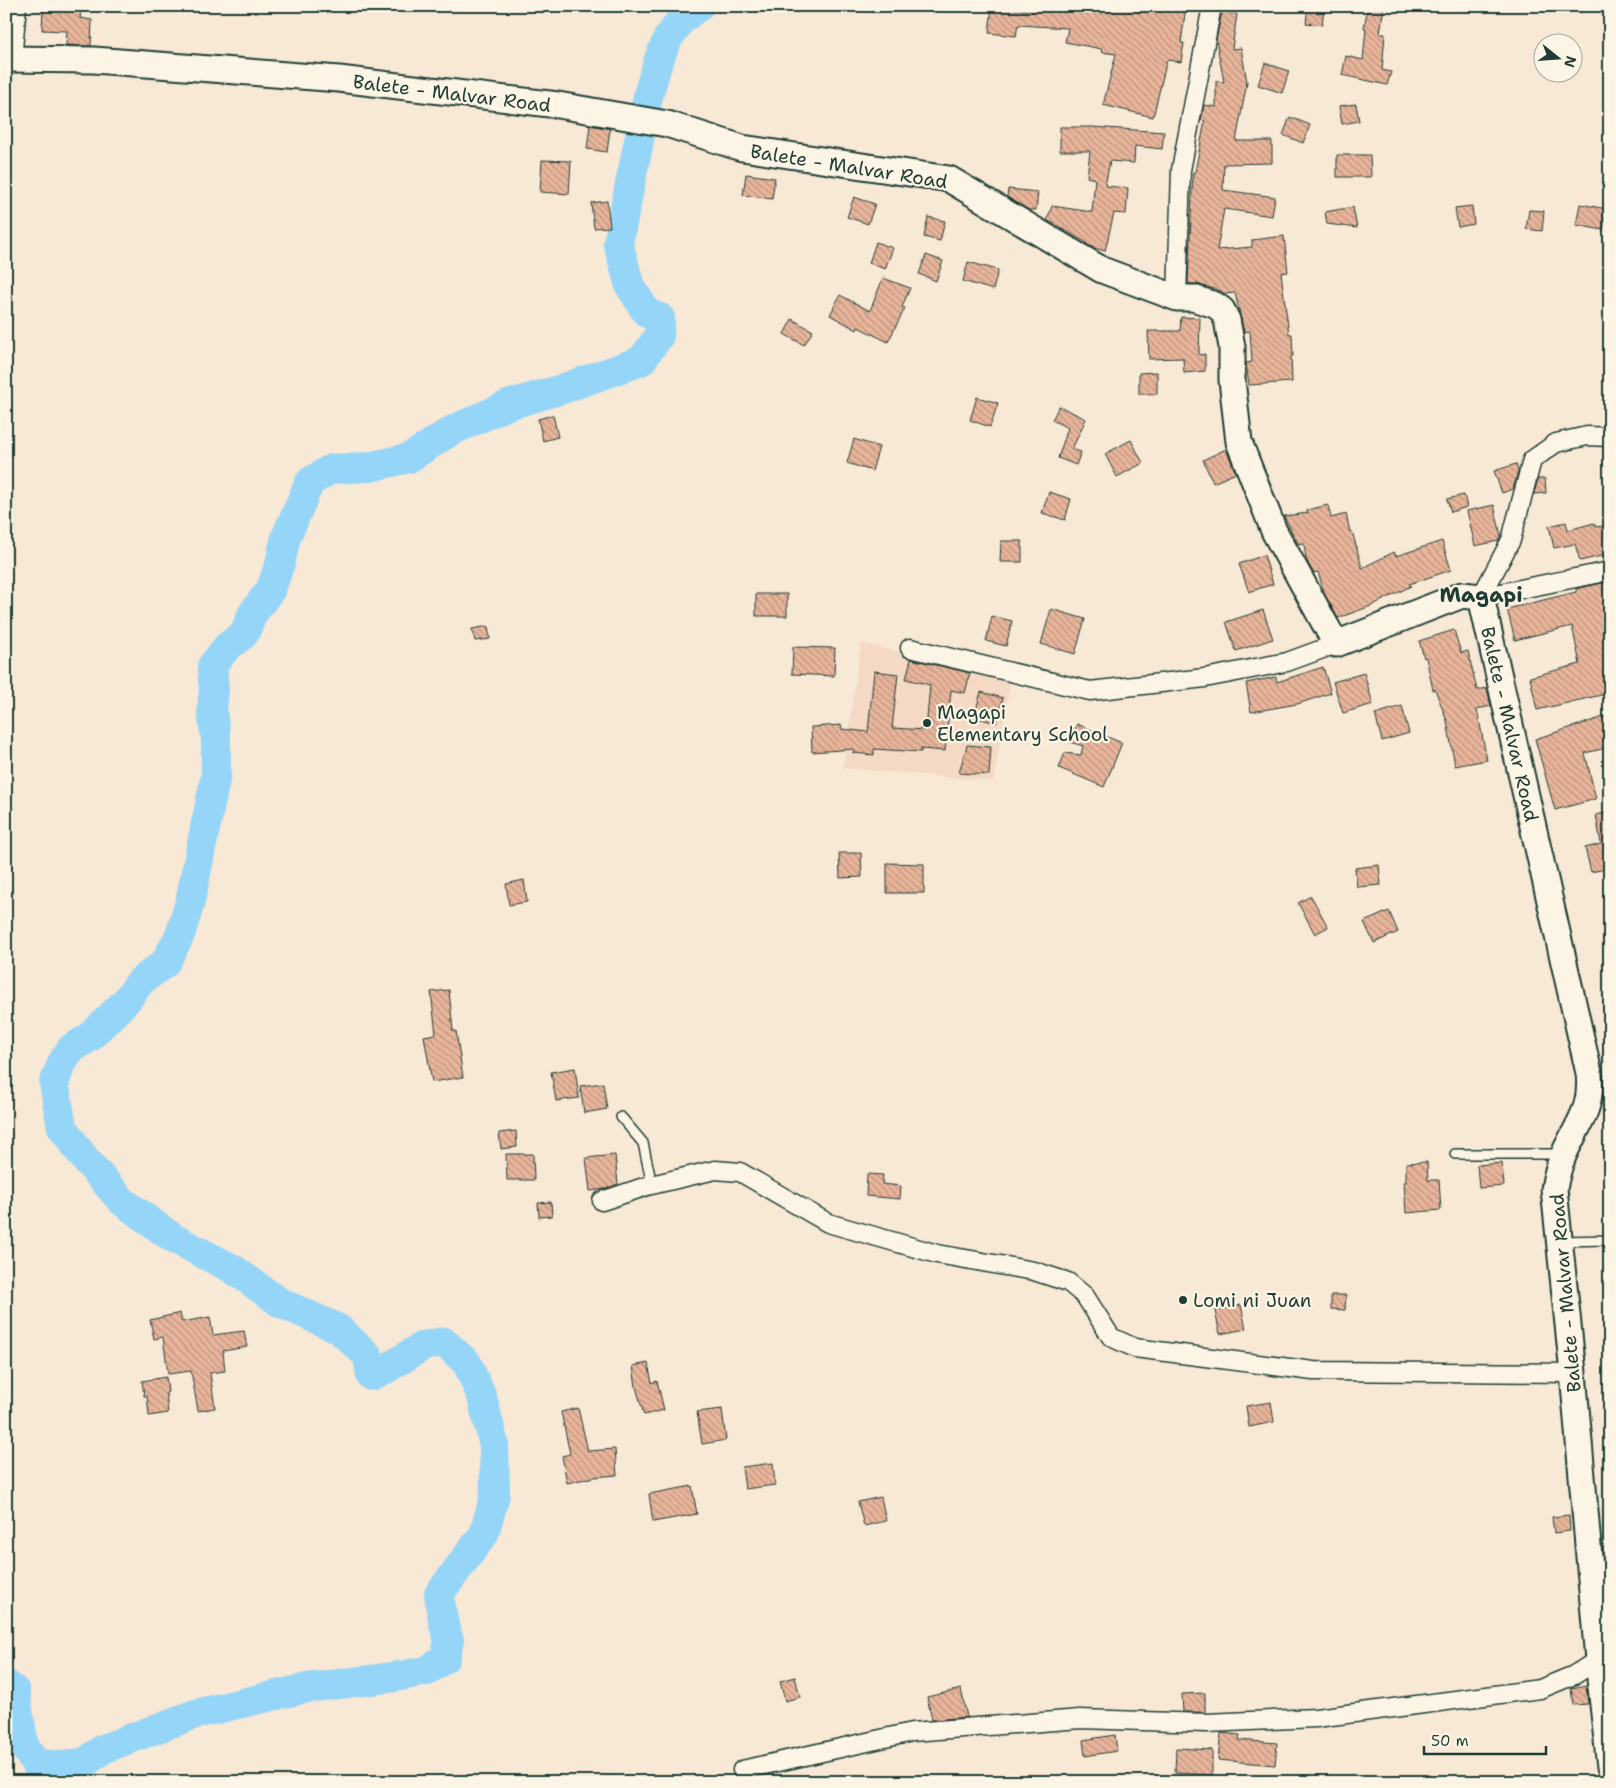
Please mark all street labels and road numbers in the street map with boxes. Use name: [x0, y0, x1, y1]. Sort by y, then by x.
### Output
street label: Balete - Malvar Road: [352, 69, 552, 118]
street label: Balete - Malvar Road: [749, 139, 949, 194]
street label: Balete - Malvar Road: [1475, 624, 1544, 824]
street label: Balete - Malvar Road: [1544, 1193, 1587, 1393]

